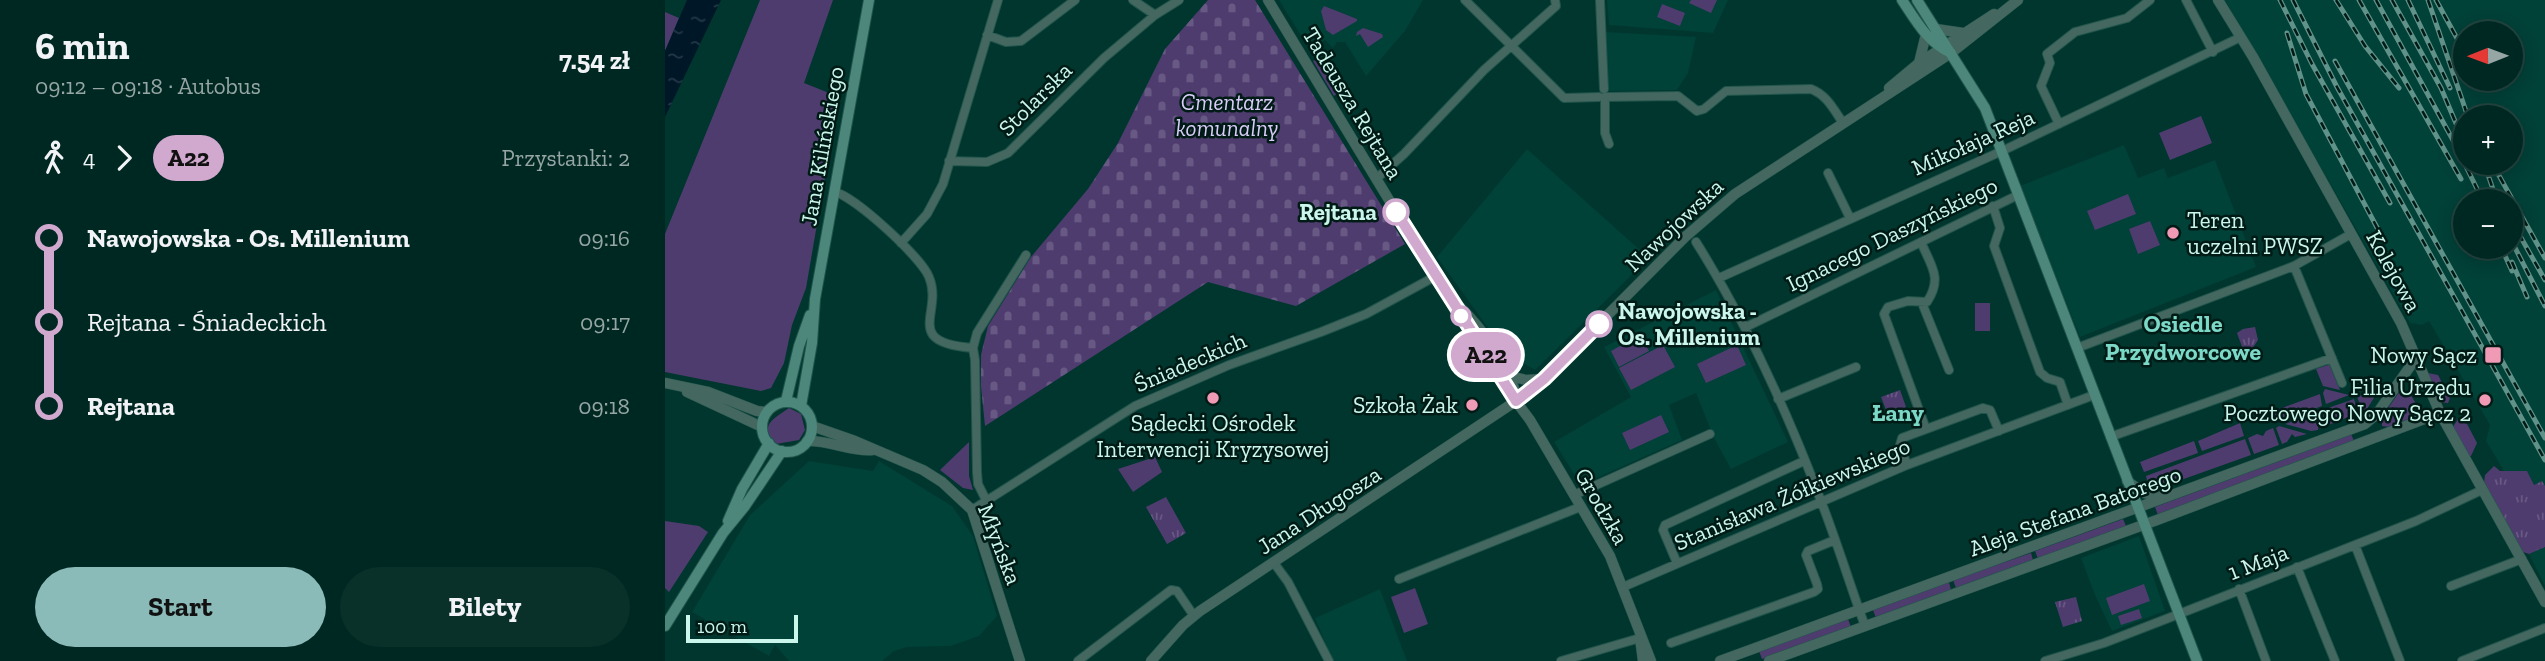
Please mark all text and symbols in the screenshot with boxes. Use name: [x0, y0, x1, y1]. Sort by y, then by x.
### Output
north arrow: [2453, 21, 2523, 91]
map controls: [2453, 21, 2523, 259]
street label: Tadeusza Rejtana: [1297, 22, 1409, 184]
text: 6 min: [35, 23, 130, 69]
text: 7.54 zł: [559, 44, 630, 76]
street label: Stolarska: [992, 56, 1078, 142]
street label: Jana Kilińskiego: [794, 64, 850, 228]
text: 09:12 – 09:18 · Autobus: [35, 72, 261, 100]
park label: Cmentarz komunalny: [1176, 88, 1279, 142]
street label: Mikołaja Reja: [1907, 103, 2039, 181]
button: +: [2453, 105, 2523, 175]
icon: walk: [35, 139, 73, 177]
icon: forward: [105, 139, 143, 177]
text: A22: [167, 143, 210, 172]
text: 4: [83, 144, 95, 172]
text: Przystanki: 2: [502, 144, 630, 172]
street label: Ignacego Daszyńskiego: [1782, 171, 2002, 297]
street label: Nawojowska: [1619, 172, 1729, 278]
button: −: [2453, 189, 2523, 259]
place label: Rejtana: [1299, 198, 1377, 226]
marker: Rejtana: [1383, 199, 1409, 225]
place label: Teren uczelni PWSZ: [2187, 206, 2323, 260]
text: Nawojowska - Os. Millenium: [87, 222, 410, 254]
text: 09:16: [578, 224, 630, 252]
marker: Teren uczelni PWSZ: [2165, 225, 2181, 241]
street label: Kolejowa: [2360, 225, 2428, 317]
place label: Nawojowska - Os. Millenium: [1618, 297, 1760, 351]
text: Rejtana - Śniadeckich: [87, 306, 327, 338]
unlabelled marker: [1451, 306, 1471, 326]
text: 09:17: [580, 308, 630, 336]
district label: Osiedle Przydworcowe: [2105, 309, 2262, 366]
marker: Nawojowska - Os. Millenium: [1586, 311, 1612, 337]
street label: Śniadeckich: [1130, 326, 1250, 398]
line badge: A22: [1446, 332, 1526, 378]
text: A22: [1465, 340, 1507, 369]
place label: Nowy Sącz: [2370, 341, 2477, 369]
marker: Nowy Sącz: [2483, 345, 2503, 365]
place label: Filia Urzędu Pocztowego Nowy Sącz 2: [2223, 373, 2471, 427]
text: Rejtana: [87, 390, 175, 422]
marker: Sądecki Ośrodek Interwencji Kryzysowej: [1205, 390, 1221, 406]
place label: Szkoła Żak: [1353, 391, 1458, 419]
text: 09:18: [578, 392, 630, 420]
marker: Filia Urzędu Pocztowego Nowy Sącz 2: [2477, 392, 2493, 408]
marker: Szkoła Żak: [1464, 397, 1480, 413]
district label: Łany: [1872, 398, 1924, 427]
place label: Sądecki Ośrodek Interwencji Kryzysowej: [1097, 409, 1329, 463]
street label: Stanisława Żółkiewskiego: [1670, 432, 1914, 556]
street label: Jana Długosza: [1252, 460, 1386, 560]
street label: Aleja Stefana Batorego: [1965, 460, 2185, 562]
street label: Grodzka: [1569, 463, 1635, 549]
street label: Młyńska: [972, 500, 1028, 588]
street label: 1 Maja: [2224, 538, 2292, 586]
button: Start: [35, 567, 326, 647]
button: Bilety: [340, 567, 630, 647]
scale bar: [686, 612, 798, 644]
text: 100 m: [697, 615, 747, 638]

